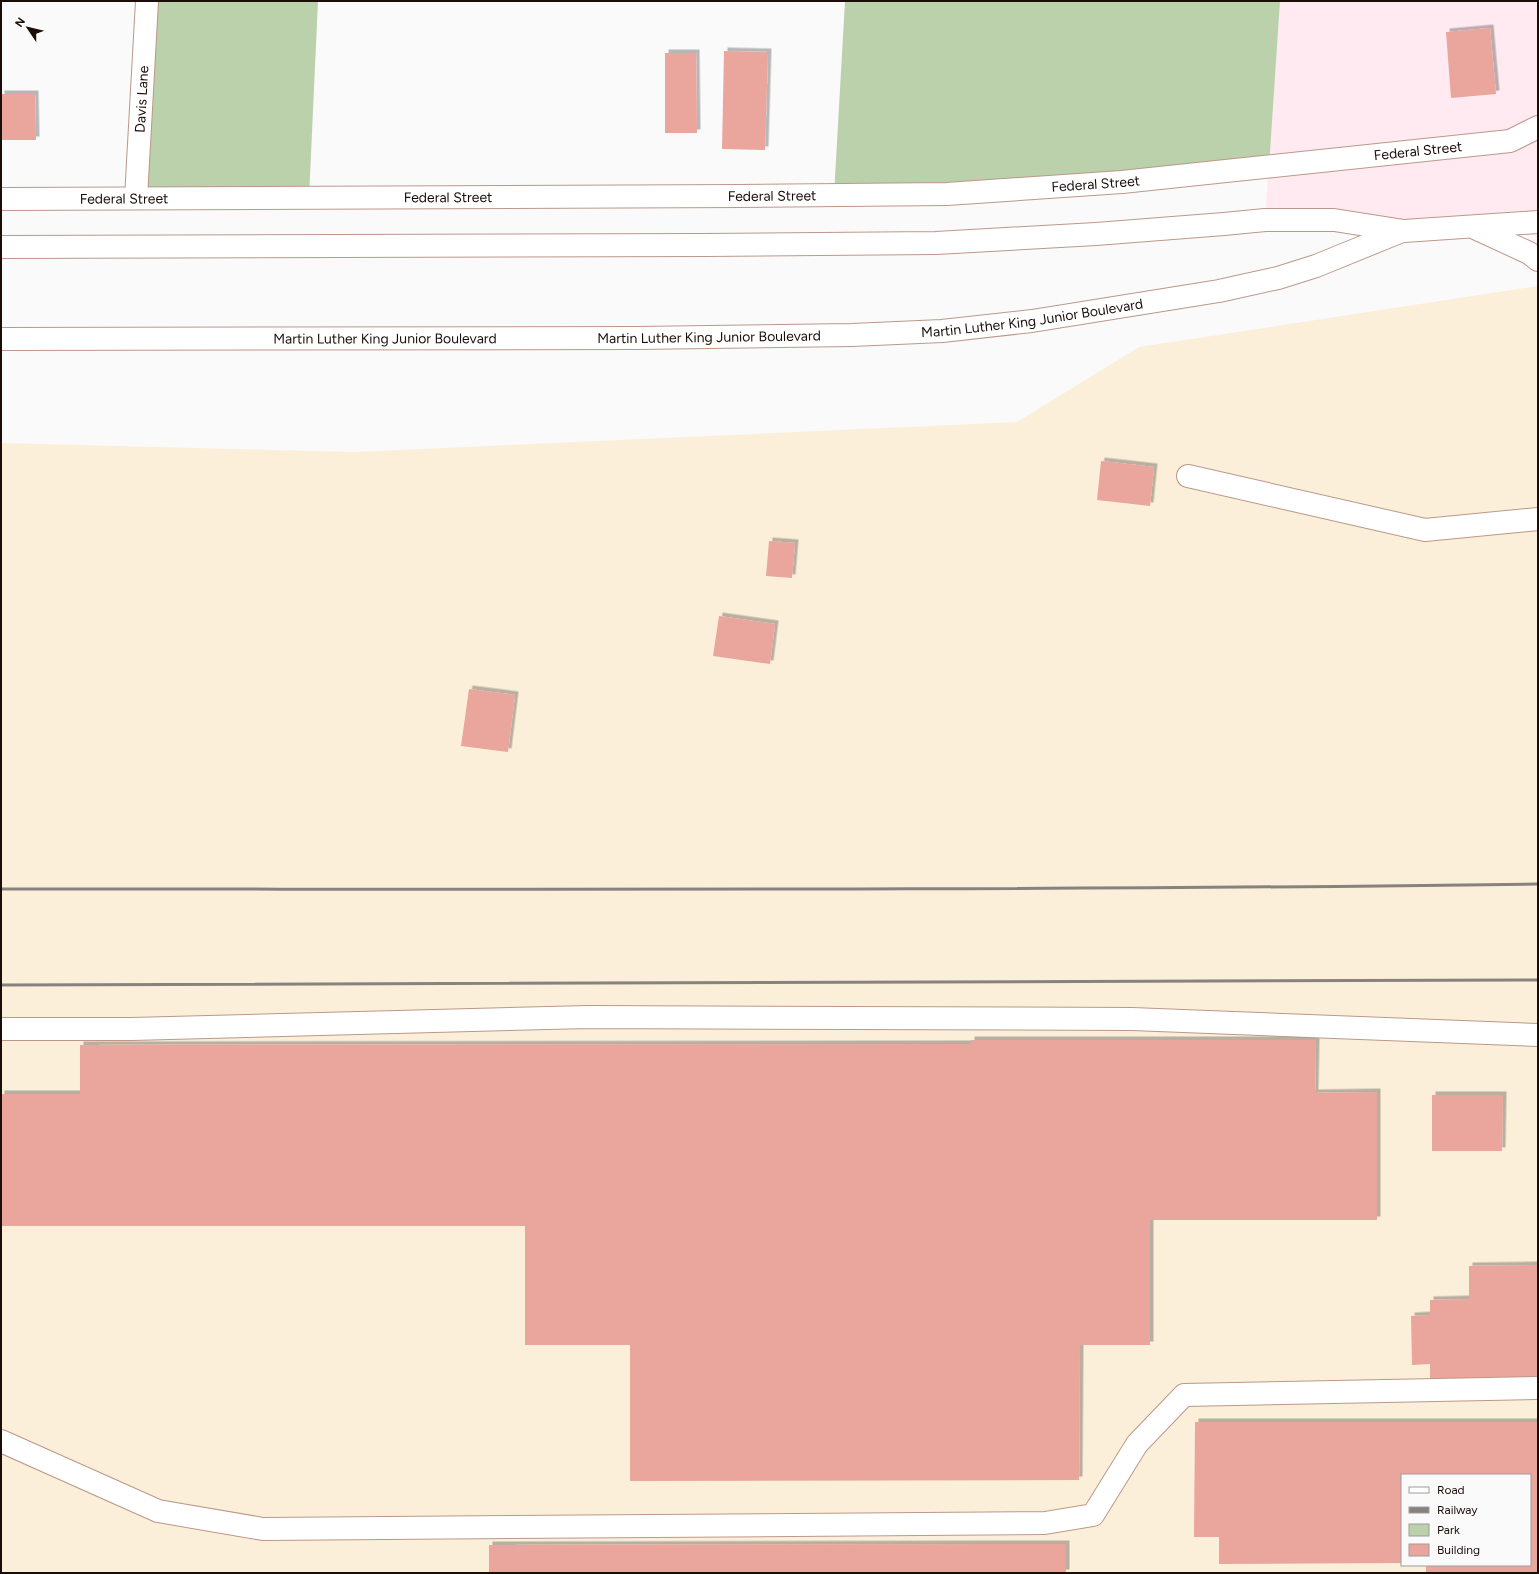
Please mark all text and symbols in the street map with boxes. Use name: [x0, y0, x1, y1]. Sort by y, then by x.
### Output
north arrow: [8, 8, 48, 48]
text: N: [12, 15, 28, 30]
street label: Davis Lane: [131, 65, 152, 133]
street label: Federal Street: [1373, 138, 1463, 164]
street label: Federal Street: [1051, 172, 1141, 195]
street label: Federal Street: [728, 187, 816, 205]
street label: Federal Street: [404, 189, 492, 206]
street label: Federal Street: [80, 190, 168, 207]
street label: Martin Luther King Junior Boulevard: [921, 295, 1144, 340]
street label: Martin Luther King Junior Boulevard: [597, 327, 821, 347]
street label: Martin Luther King Junior Boulevard: [273, 330, 497, 347]
legend: [1401, 1474, 1531, 1566]
text: Road: [1437, 1483, 1465, 1497]
text: Railway: [1437, 1503, 1478, 1517]
text: Park: [1437, 1523, 1460, 1537]
text: Building: [1437, 1543, 1480, 1557]

